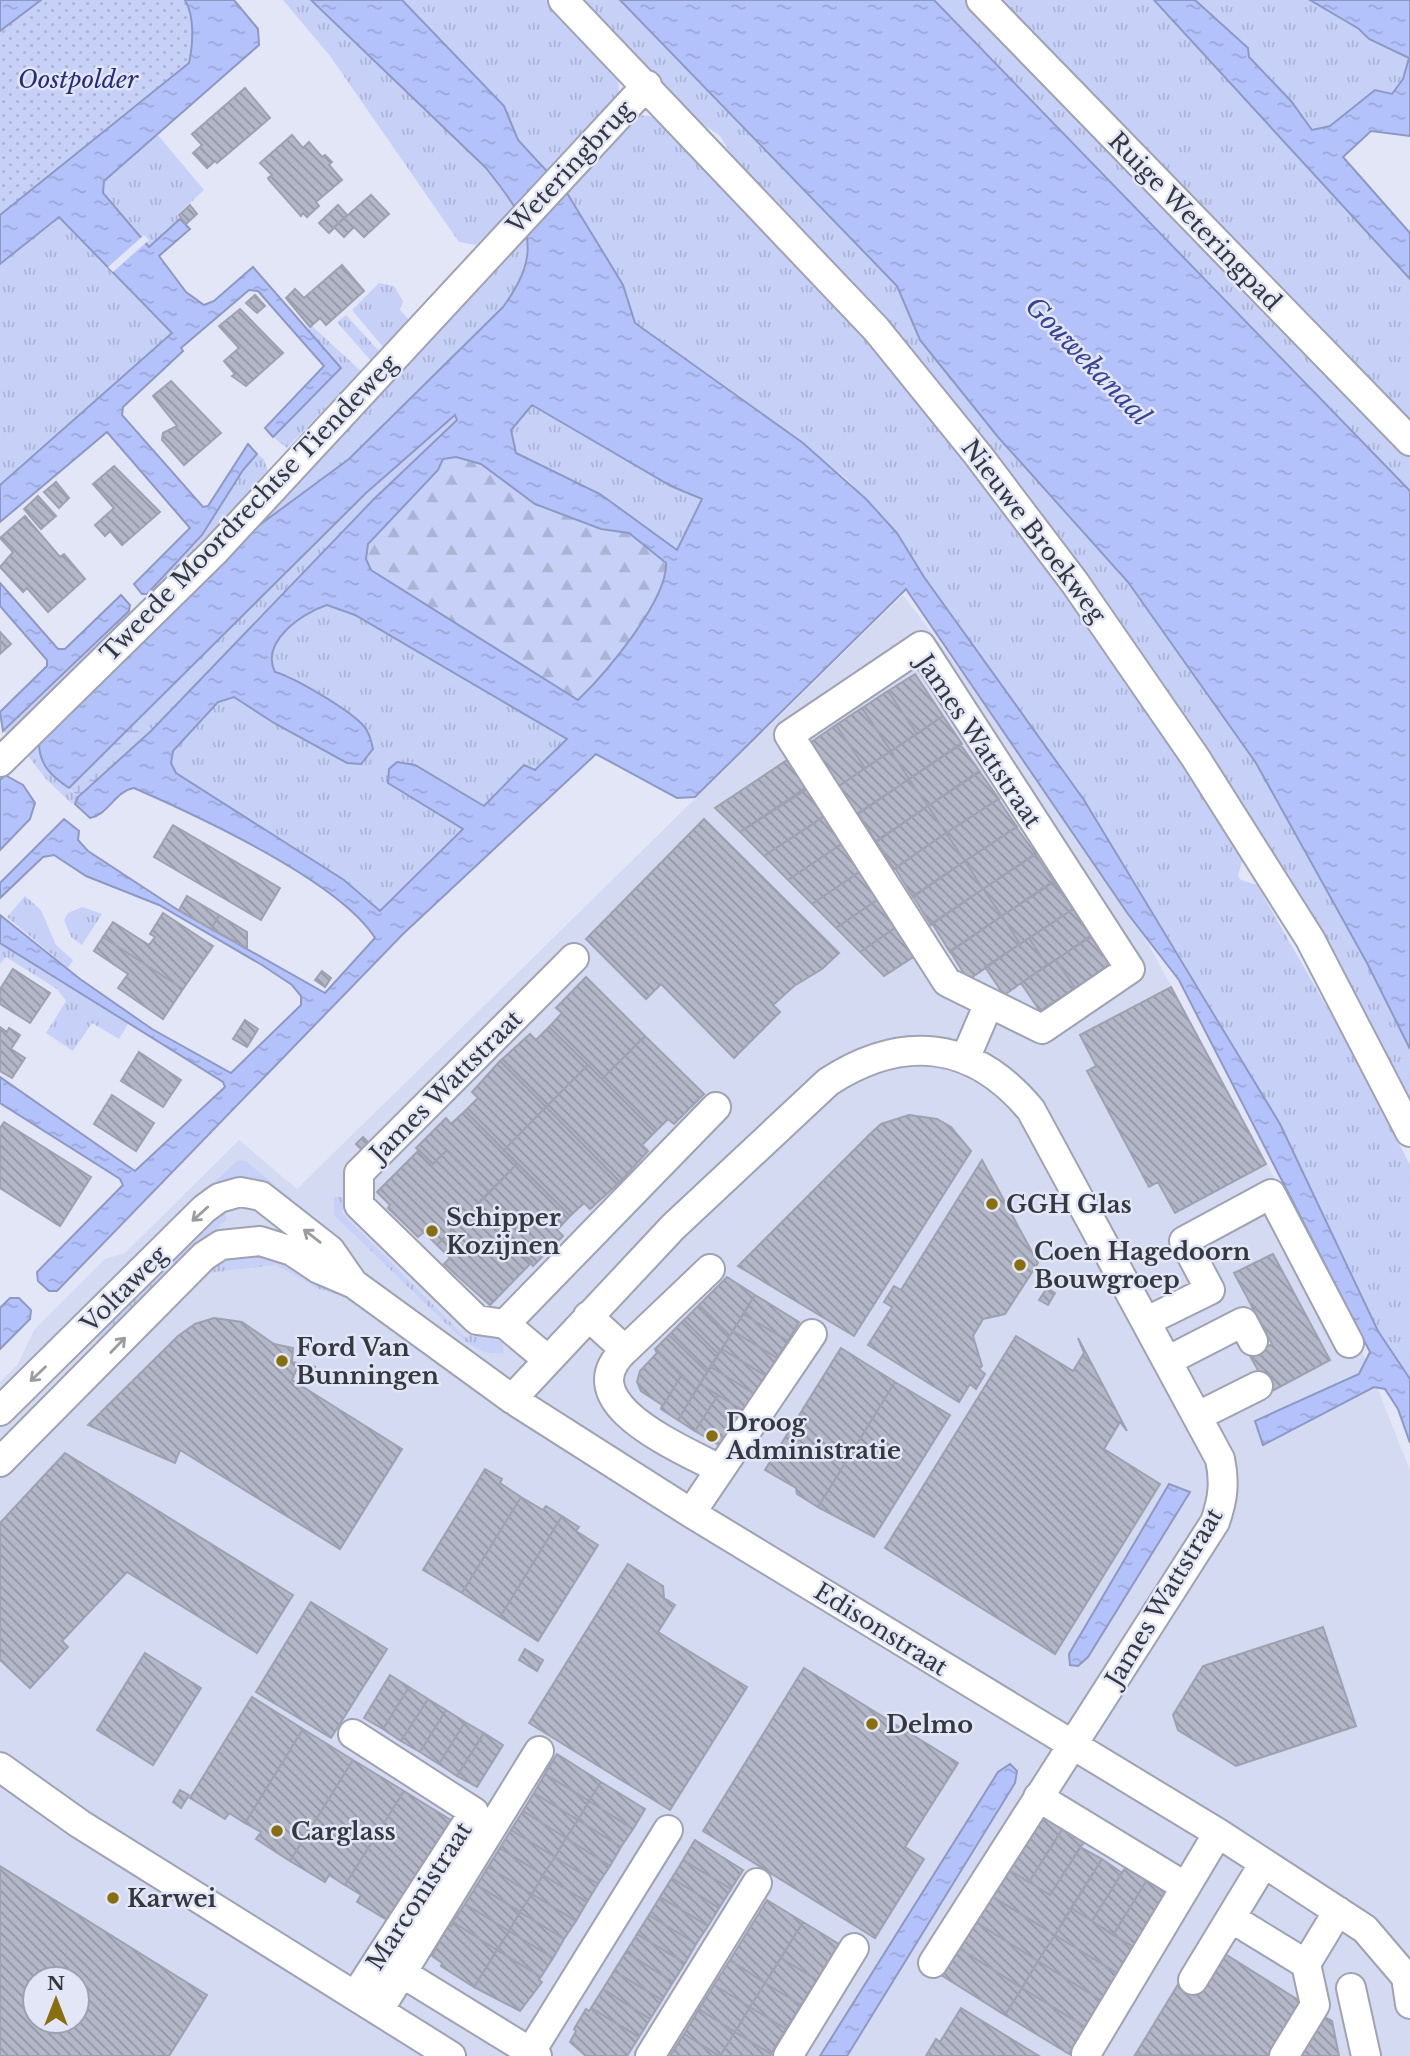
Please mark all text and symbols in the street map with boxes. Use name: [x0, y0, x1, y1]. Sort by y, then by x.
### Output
park label: Oostpolder: [18, 65, 139, 94]
street label: Weteringbrug: [500, 94, 639, 240]
street label: Ruige Weteringpad: [1102, 126, 1288, 316]
water label: Gouwekanaal: [1019, 290, 1158, 432]
street label: Tweede Moordrechtse Tiendeweg: [94, 348, 404, 667]
street label: Nieuwe Broekweg: [956, 434, 1113, 629]
street label: James Wattstraat: [909, 646, 1048, 833]
street label: James Wattstraat: [362, 1004, 528, 1170]
place label: GGH Glas: [1006, 1190, 1132, 1219]
marker: GGH Glas: [984, 1196, 1000, 1212]
place label: Schipper Kozijnen: [446, 1203, 561, 1260]
one-way arrow: [191, 1206, 209, 1222]
marker: Schipper Kozijnen: [424, 1223, 440, 1239]
one-way arrow: [303, 1229, 322, 1244]
place label: Coen Hagedoorn Bouwgroep: [1034, 1237, 1251, 1294]
street label: Voltaweg: [74, 1239, 174, 1339]
marker: Coen Hagedoorn Bouwgroep: [1012, 1257, 1028, 1273]
place label: Ford Van Bunningen: [296, 1333, 440, 1390]
one-way arrow: [109, 1336, 126, 1353]
marker: Ford Van Bunningen: [274, 1353, 290, 1369]
one-way arrow: [30, 1365, 47, 1382]
place label: Droog Administratie: [725, 1408, 901, 1465]
marker: Droog Administratie: [704, 1428, 720, 1444]
street label: James Wattstraat: [1098, 1503, 1229, 1694]
street label: Edisonstraat: [809, 1576, 953, 1682]
place label: Delmo: [886, 1710, 973, 1739]
marker: Delmo: [864, 1716, 880, 1732]
street label: Marconistraat: [360, 1816, 478, 1976]
place label: Carglass: [291, 1817, 396, 1846]
marker: Carglass: [269, 1823, 285, 1839]
place label: Karwei: [127, 1884, 216, 1913]
marker: Karwei: [105, 1890, 121, 1906]
north arrow: [21, 1965, 91, 2035]
text: N: [47, 1972, 65, 1995]

